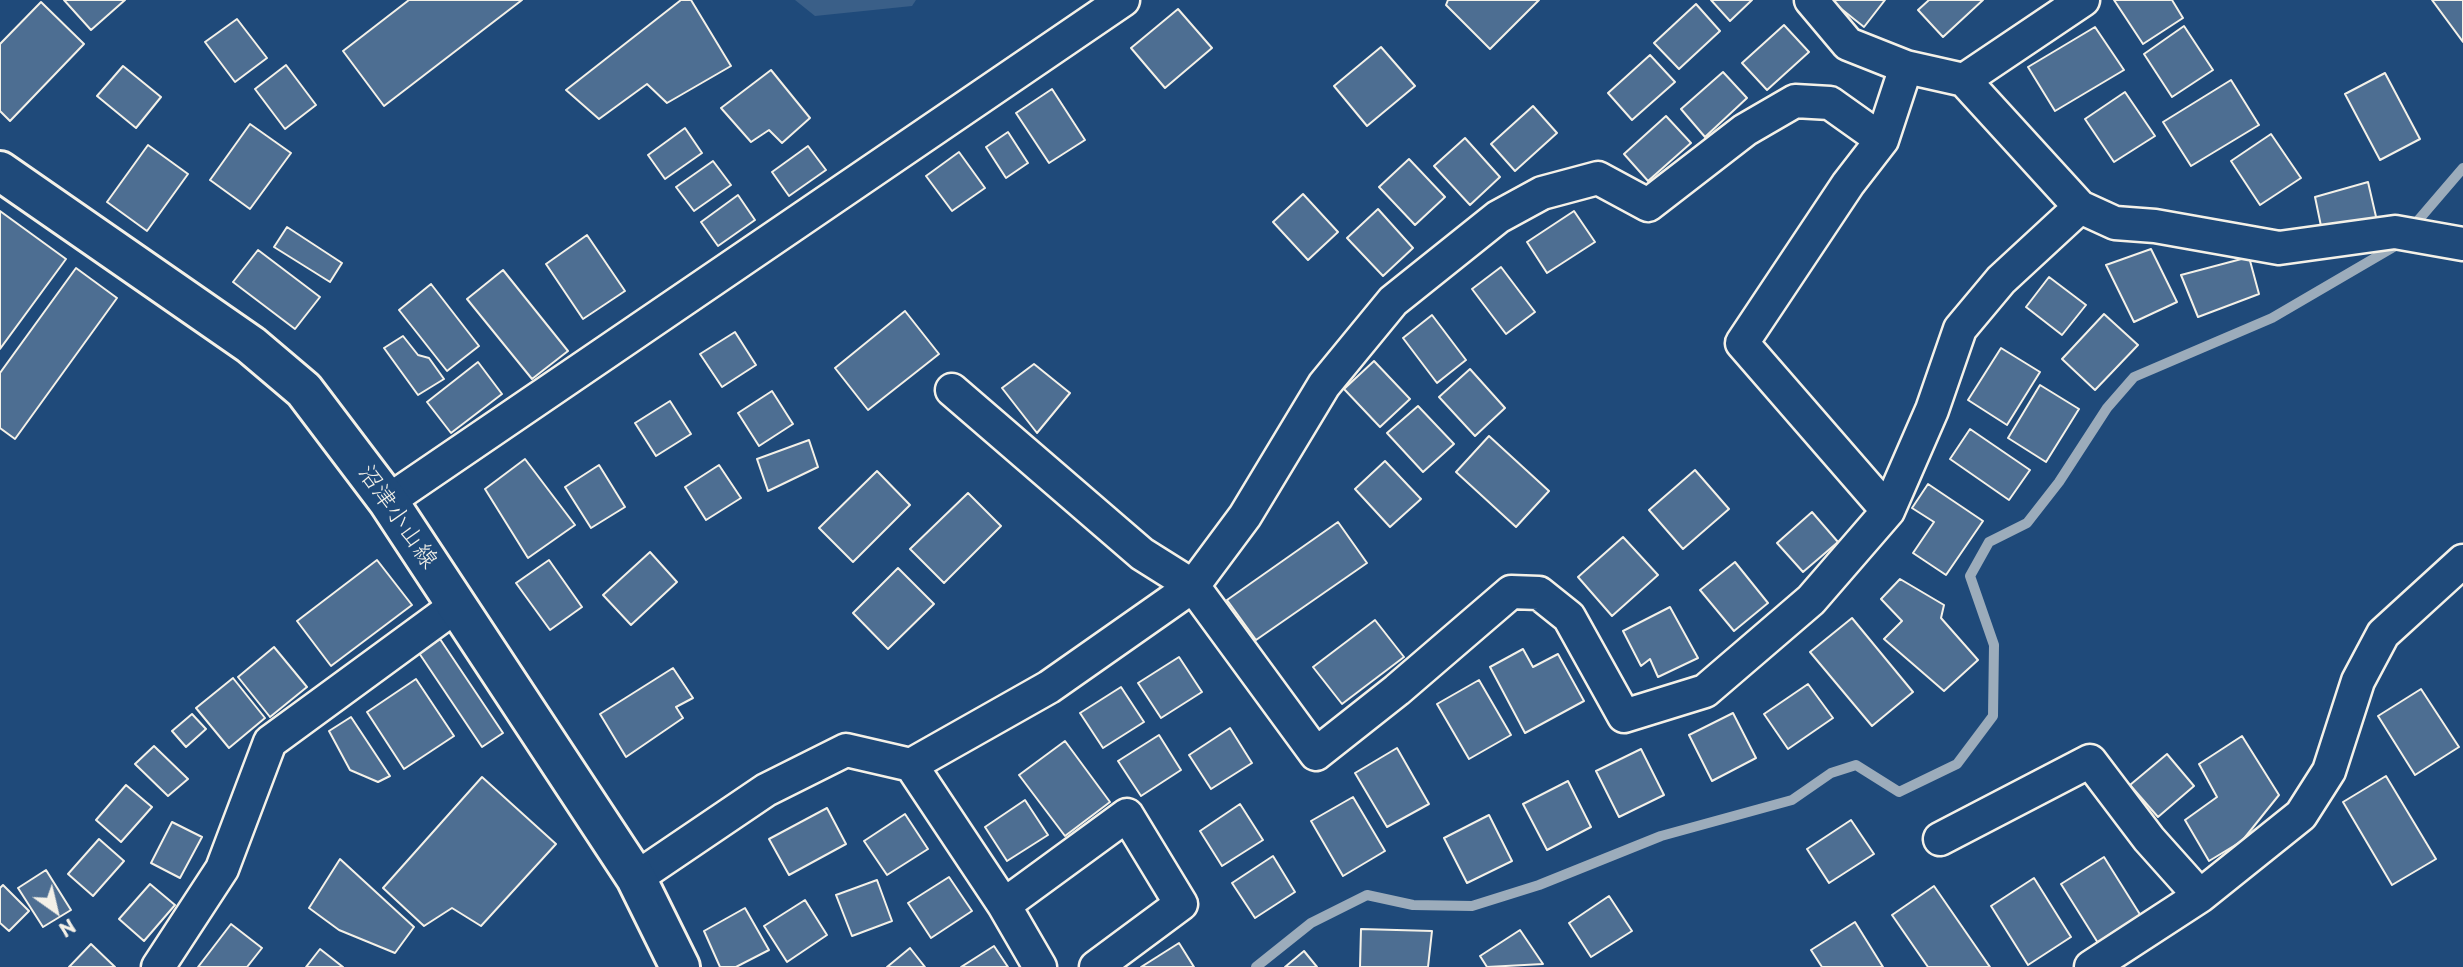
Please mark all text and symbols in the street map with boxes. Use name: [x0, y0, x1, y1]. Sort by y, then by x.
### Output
street label: 沼津小山線: [351, 460, 443, 574]
north arrow: [21, 876, 91, 946]
text: N: [54, 913, 82, 944]

